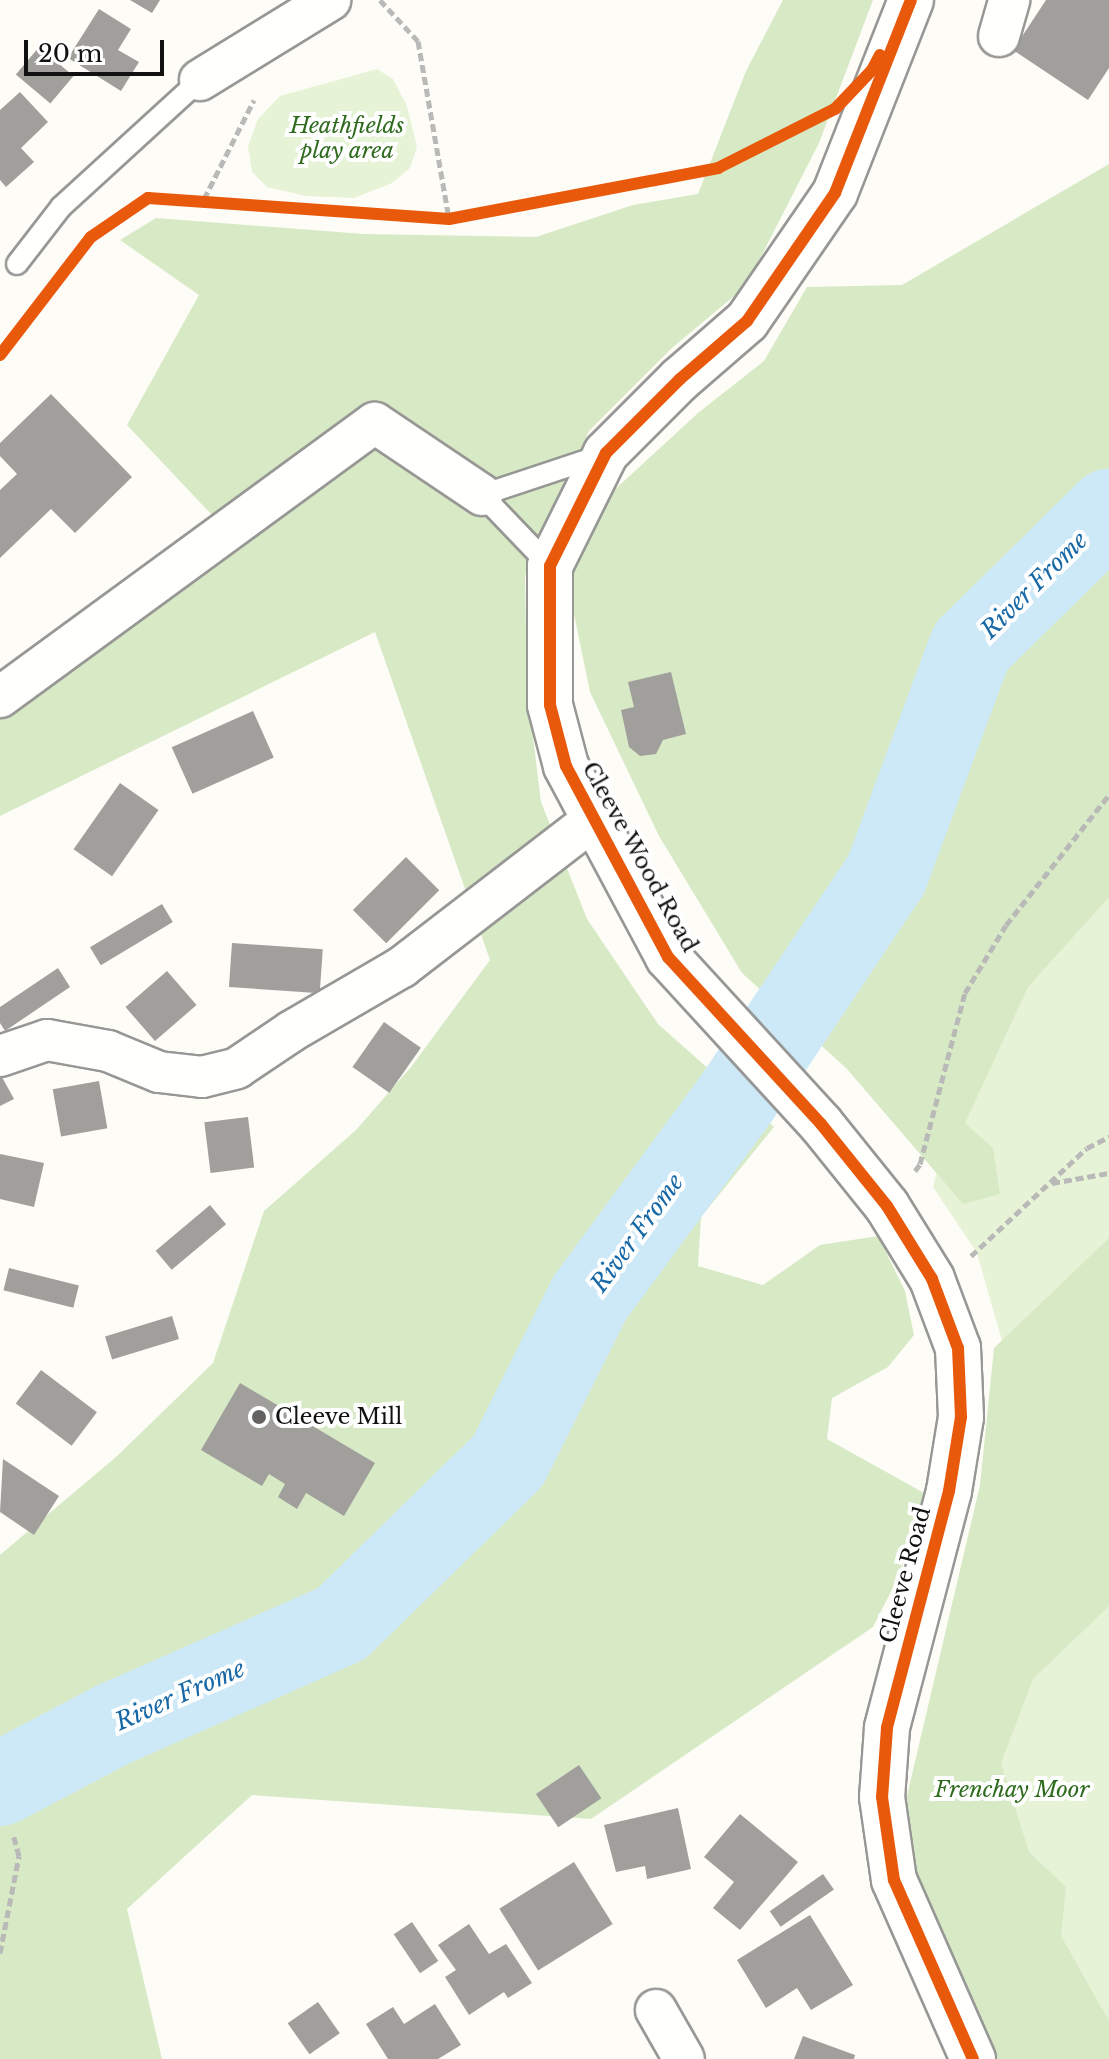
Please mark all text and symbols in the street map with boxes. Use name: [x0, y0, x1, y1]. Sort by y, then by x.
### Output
scale bar: [28, 24, 168, 74]
text: 20 m: [38, 39, 103, 68]
park label: Heathfields play area: [290, 112, 404, 164]
water label: River Frome: [974, 525, 1094, 645]
street label: Cleeve Wood Road: [577, 757, 703, 957]
water label: River Frome: [584, 1168, 690, 1298]
place label: Cleeve Mill: [275, 1404, 402, 1430]
marker: Cleeve Mill: [250, 1408, 268, 1426]
street label: Cleeve Road: [874, 1504, 936, 1646]
water label: River Frome: [110, 1653, 250, 1737]
park label: Frenchay Moor: [935, 1777, 1089, 1803]

